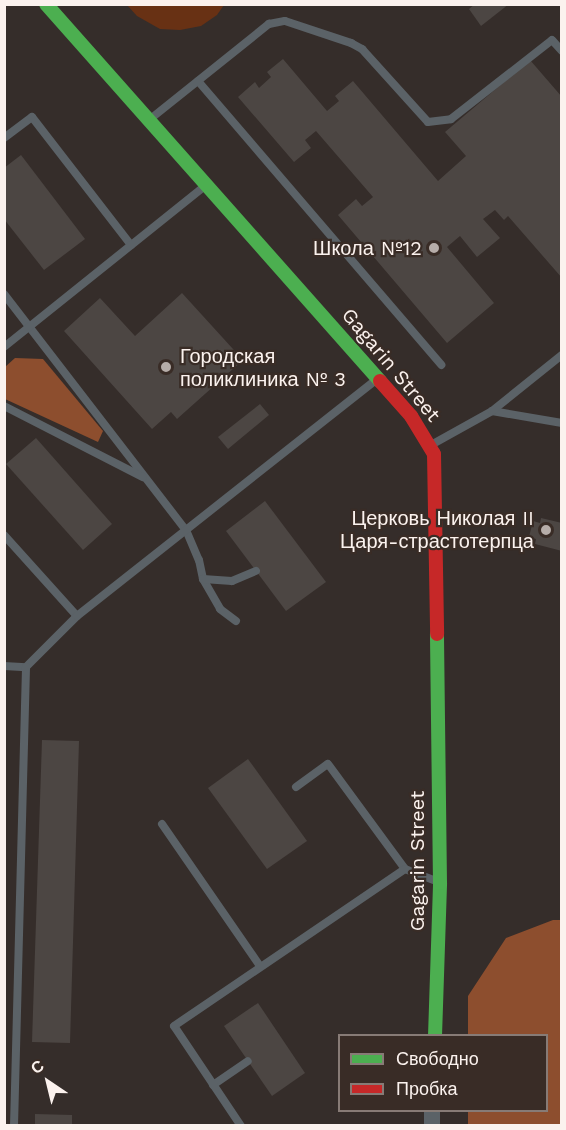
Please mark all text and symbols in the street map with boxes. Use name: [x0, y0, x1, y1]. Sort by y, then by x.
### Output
place label: Школа №12: [313, 236, 422, 260]
marker: Школа №12: [427, 241, 441, 255]
street label: Gagarin Street: [337, 303, 445, 427]
place label: Городская поликлиника № 3: [180, 344, 346, 391]
marker: Городская поликлиника № 3: [157, 358, 175, 376]
place label: Церковь Николая II Царя-страстотерпца: [340, 506, 534, 553]
marker: Церковь Николая II Царя-страстотерпца: [539, 523, 553, 537]
street label: Gagarin Street: [405, 791, 429, 931]
legend: [338, 1034, 548, 1112]
text: Свободно: [396, 1048, 479, 1069]
north arrow: [18, 1052, 78, 1112]
text: С: [27, 1056, 48, 1078]
text: Пробка: [396, 1078, 458, 1099]

